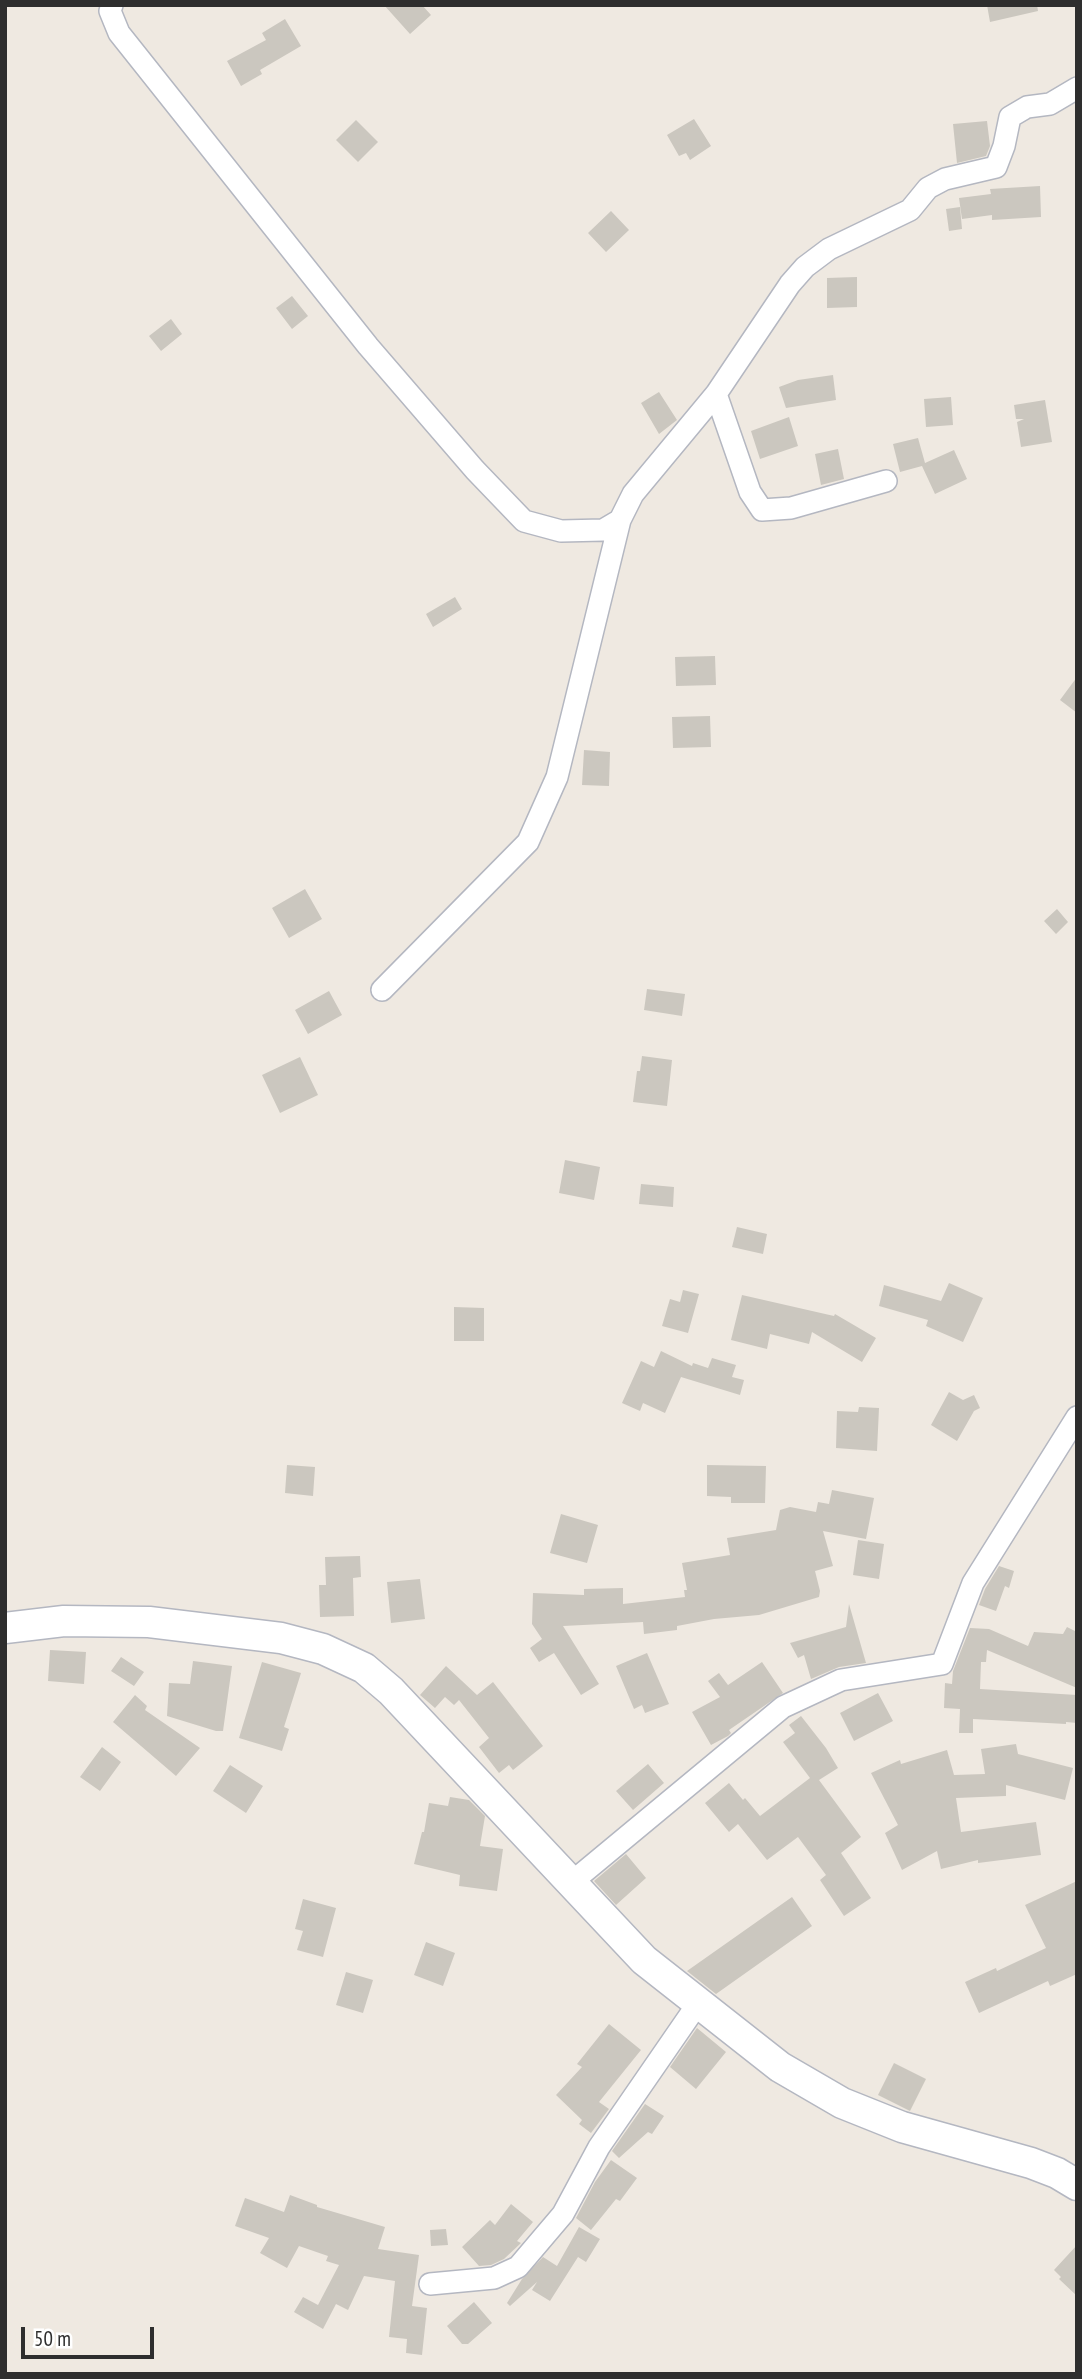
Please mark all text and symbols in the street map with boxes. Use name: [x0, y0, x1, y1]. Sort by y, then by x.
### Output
scale bar: [24, 2312, 158, 2356]
text: 50 m: [34, 2325, 71, 2352]

